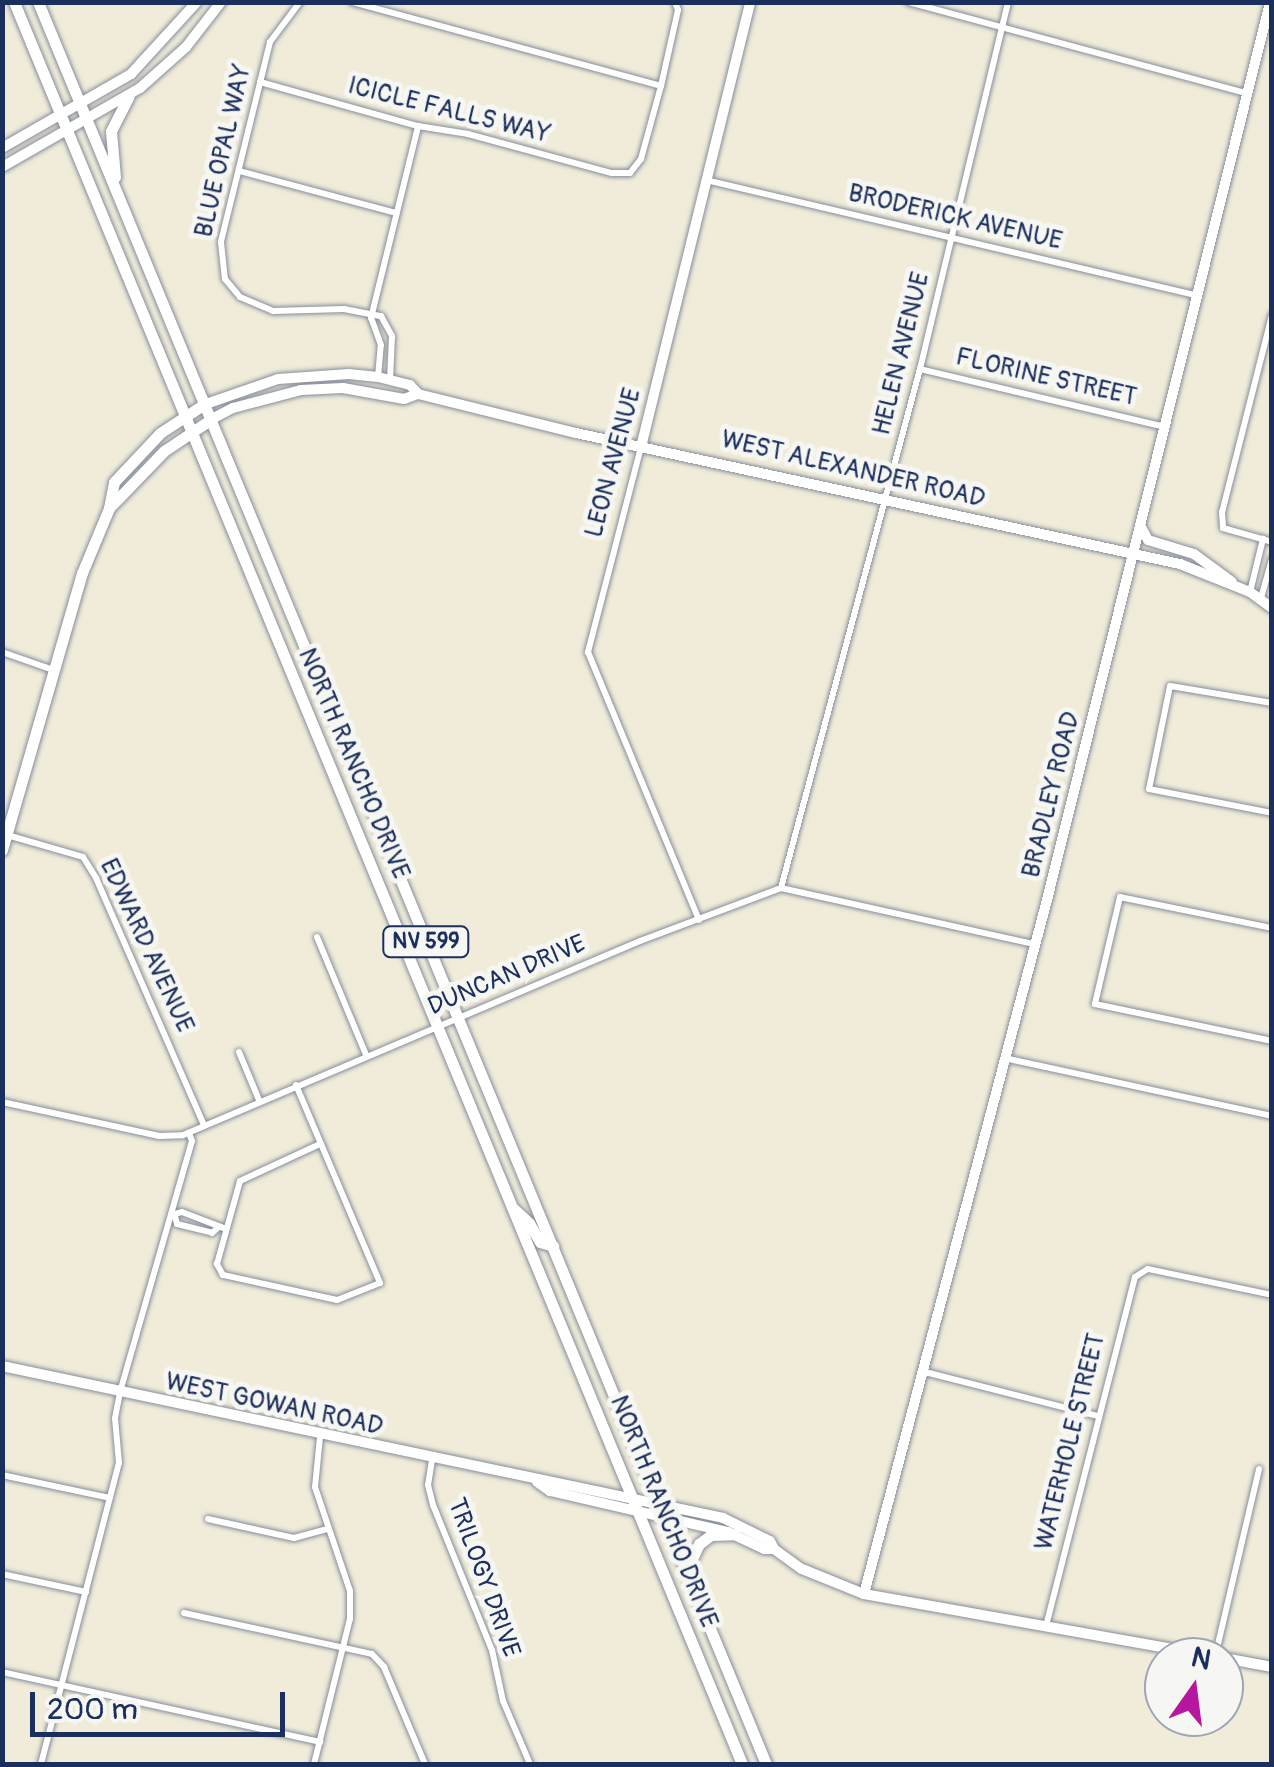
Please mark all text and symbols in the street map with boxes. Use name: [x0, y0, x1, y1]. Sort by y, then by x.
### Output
street label: BLUE OPAL WAY: [190, 62, 258, 240]
street label: ICICLE FALLS WAY: [345, 71, 553, 151]
street label: BRODERICK AVENUE: [845, 179, 1065, 257]
street label: HELEN AVENUE: [867, 270, 937, 438]
street label: FLORINE STREET: [953, 343, 1139, 413]
street label: LEON AVENUE: [580, 385, 648, 541]
street label: WEST ALEXANDER ROAD: [718, 425, 988, 515]
street label: NORTH RANCHO DRIVE: [291, 644, 415, 884]
street label: BRADLEY ROAD: [1017, 709, 1087, 881]
street label: EDWARD AVENUE: [93, 854, 199, 1038]
road number: NV 599: [381, 925, 471, 959]
street label: DUNCAN DRIVE: [424, 929, 590, 1023]
street label: WATERHOLE STREET: [1030, 1330, 1112, 1554]
street label: WEST GOWAN ROAD: [163, 1367, 385, 1443]
street label: NORTH RANCHO DRIVE: [603, 1392, 723, 1632]
street label: TRILOGY DRIVE: [440, 1494, 526, 1662]
north arrow: [1144, 1637, 1244, 1737]
text: N: [1187, 1640, 1214, 1679]
scale bar: [35, 1672, 290, 1734]
text: 200 m: [47, 1691, 138, 1728]

